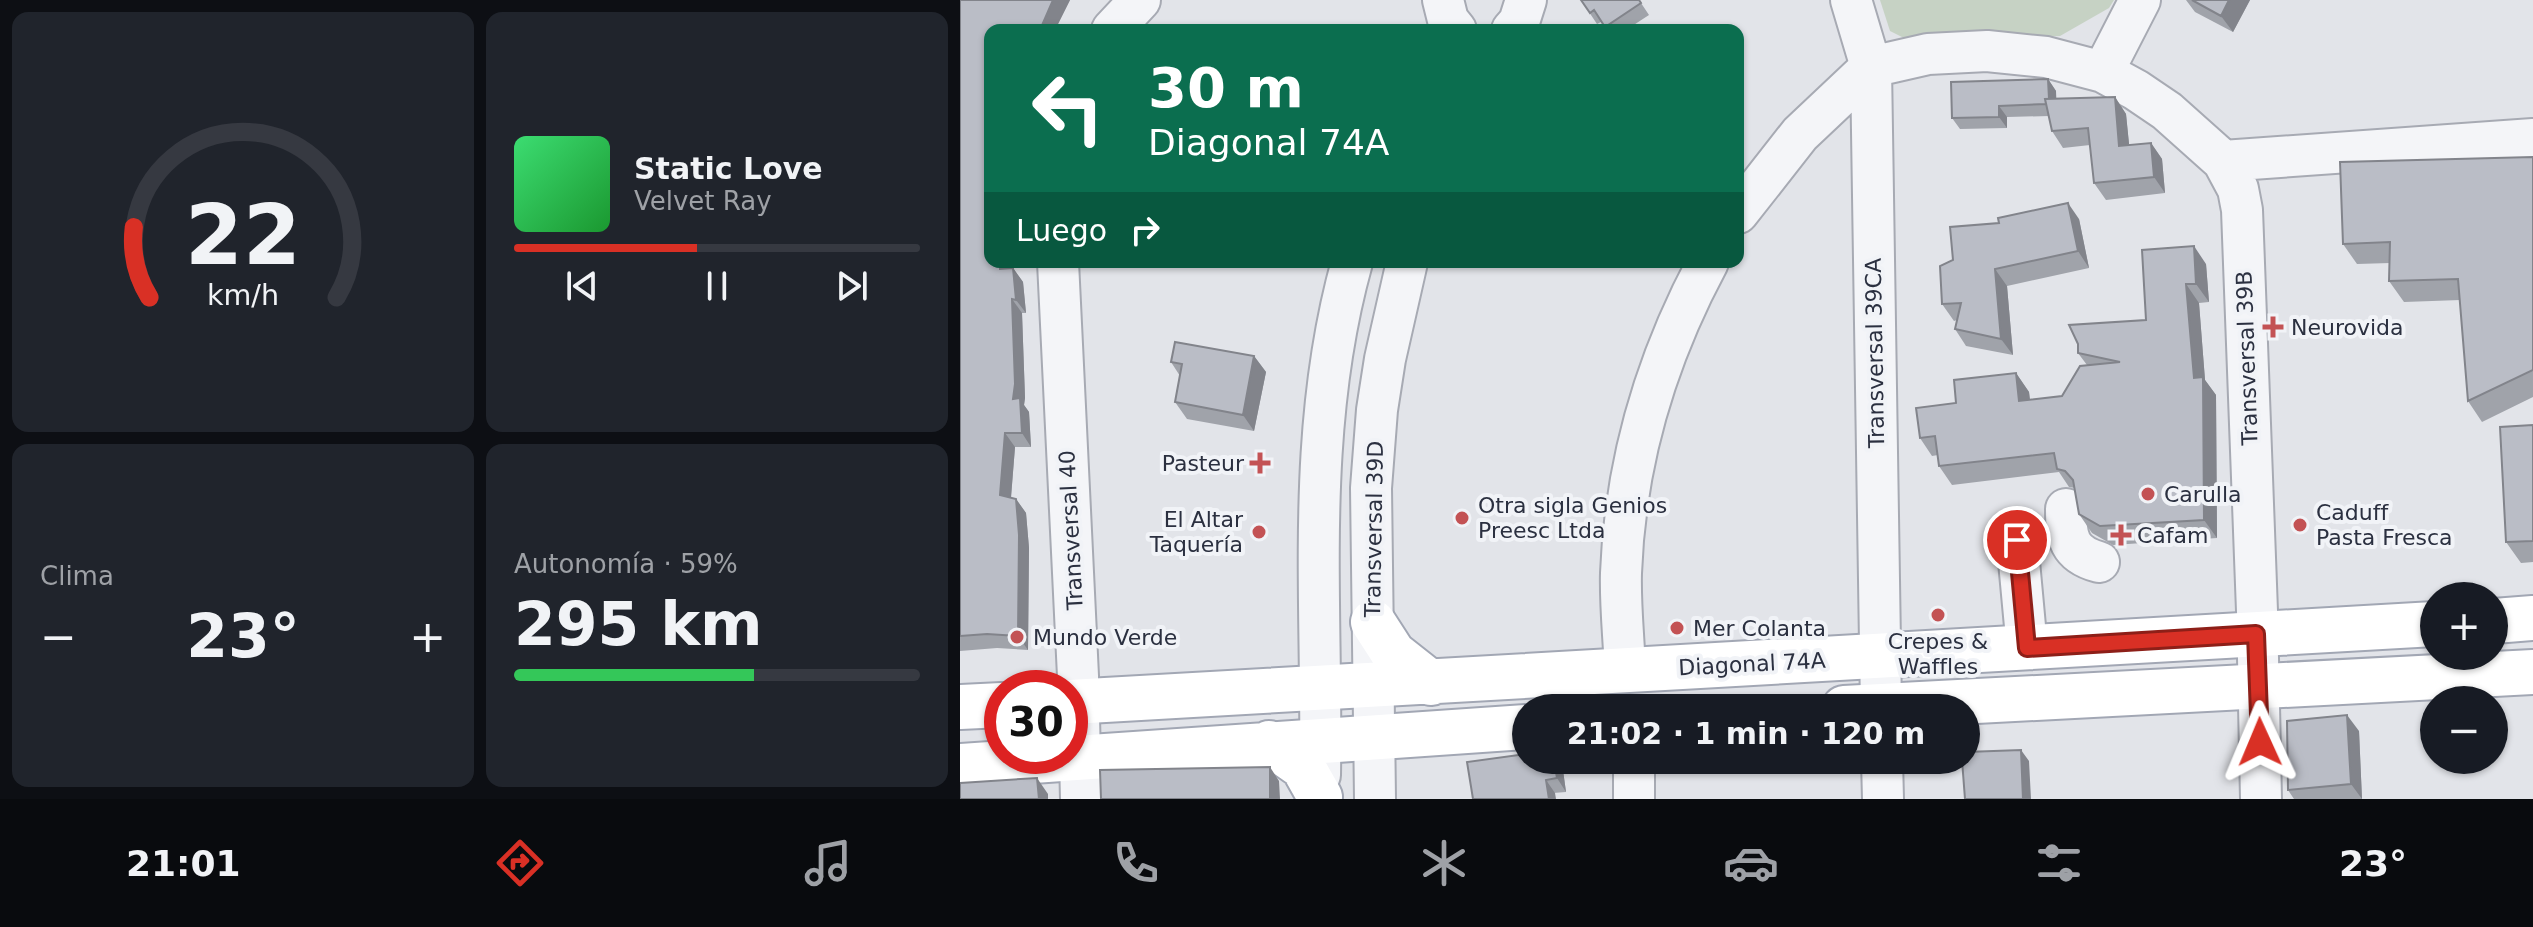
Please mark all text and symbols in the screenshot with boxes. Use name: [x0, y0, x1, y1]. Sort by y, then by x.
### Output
text: 30 m: [1148, 55, 1304, 120]
icon: left: [1016, 56, 1120, 160]
text: Diagonal 74A: [1148, 122, 1389, 163]
text: Static Love: [634, 151, 823, 186]
text: 22: [185, 186, 301, 283]
text: Velvet Ray: [634, 186, 772, 216]
icon: right: [1123, 208, 1167, 252]
text: Luego: [1016, 213, 1107, 248]
street label: Transversal 39CA: [1861, 258, 1889, 449]
icon: previous: [560, 264, 604, 308]
icon: pause: [695, 264, 739, 308]
icon: next: [830, 264, 874, 308]
street label: Transversal 39B: [2231, 270, 2263, 447]
text: km/h: [207, 278, 279, 312]
place label: Neurovida: [2291, 315, 2404, 340]
marker: Neurovida: [2262, 316, 2284, 338]
street label: Transversal 39D: [1360, 440, 1388, 619]
street label: Transversal 40: [1054, 450, 1088, 611]
place label: Pasteur: [1162, 451, 1245, 476]
marker: Pasteur: [1251, 454, 1269, 472]
place label: Carulla: [2164, 482, 2242, 507]
marker: Carulla: [2139, 485, 2157, 503]
place label: Otra sigla Genios Preesc Ltda: [1478, 493, 1667, 543]
place label: Caduff Pasta Fresca: [2316, 500, 2453, 550]
pin: [1983, 506, 2051, 574]
place label: El Altar Taquería: [1149, 507, 1244, 557]
marker: Otra sigla Genios Preesc Ltda: [1453, 509, 1471, 527]
marker: Caduff Pasta Fresca: [2291, 516, 2309, 534]
icon: arrive: [1995, 518, 2039, 562]
marker: El Altar Taquería: [1250, 523, 1268, 541]
place label: Cafam: [2137, 523, 2209, 548]
marker: Cafam: [2112, 526, 2130, 544]
text: Autonomía · 59%: [514, 549, 738, 579]
text: Clima: [40, 561, 114, 591]
map controls: [2420, 582, 2508, 774]
button: +: [2420, 582, 2508, 670]
text: 295 km: [514, 589, 763, 659]
text: 23°: [186, 601, 300, 671]
marker: Crepes & Waffles: [1929, 606, 1947, 624]
text: −: [40, 611, 77, 662]
text: +: [409, 611, 446, 662]
place label: Mer Colanta: [1693, 616, 1826, 641]
marker: Mer Colanta: [1668, 619, 1686, 637]
place label: Mundo Verde: [1033, 625, 1177, 650]
marker: Mundo Verde: [1008, 628, 1026, 646]
place label: Crepes & Waffles: [1888, 629, 1988, 679]
street label: Diagonal 74A: [1678, 648, 1826, 680]
speed limit sign: 30: [984, 670, 1088, 774]
button: −: [2420, 686, 2508, 774]
position arrow: [2218, 700, 2302, 784]
text: 21:02 · 1 min · 120 m: [1567, 716, 1925, 751]
icon: directions: [492, 835, 548, 891]
icon: music: [800, 835, 856, 891]
icon: phone: [1108, 835, 1164, 891]
icon: climate: [1416, 835, 1472, 891]
icon: car: [1723, 835, 1779, 891]
icon: filters: [2031, 835, 2087, 891]
text: 21:01: [126, 843, 240, 884]
text: 23°: [2339, 843, 2407, 884]

